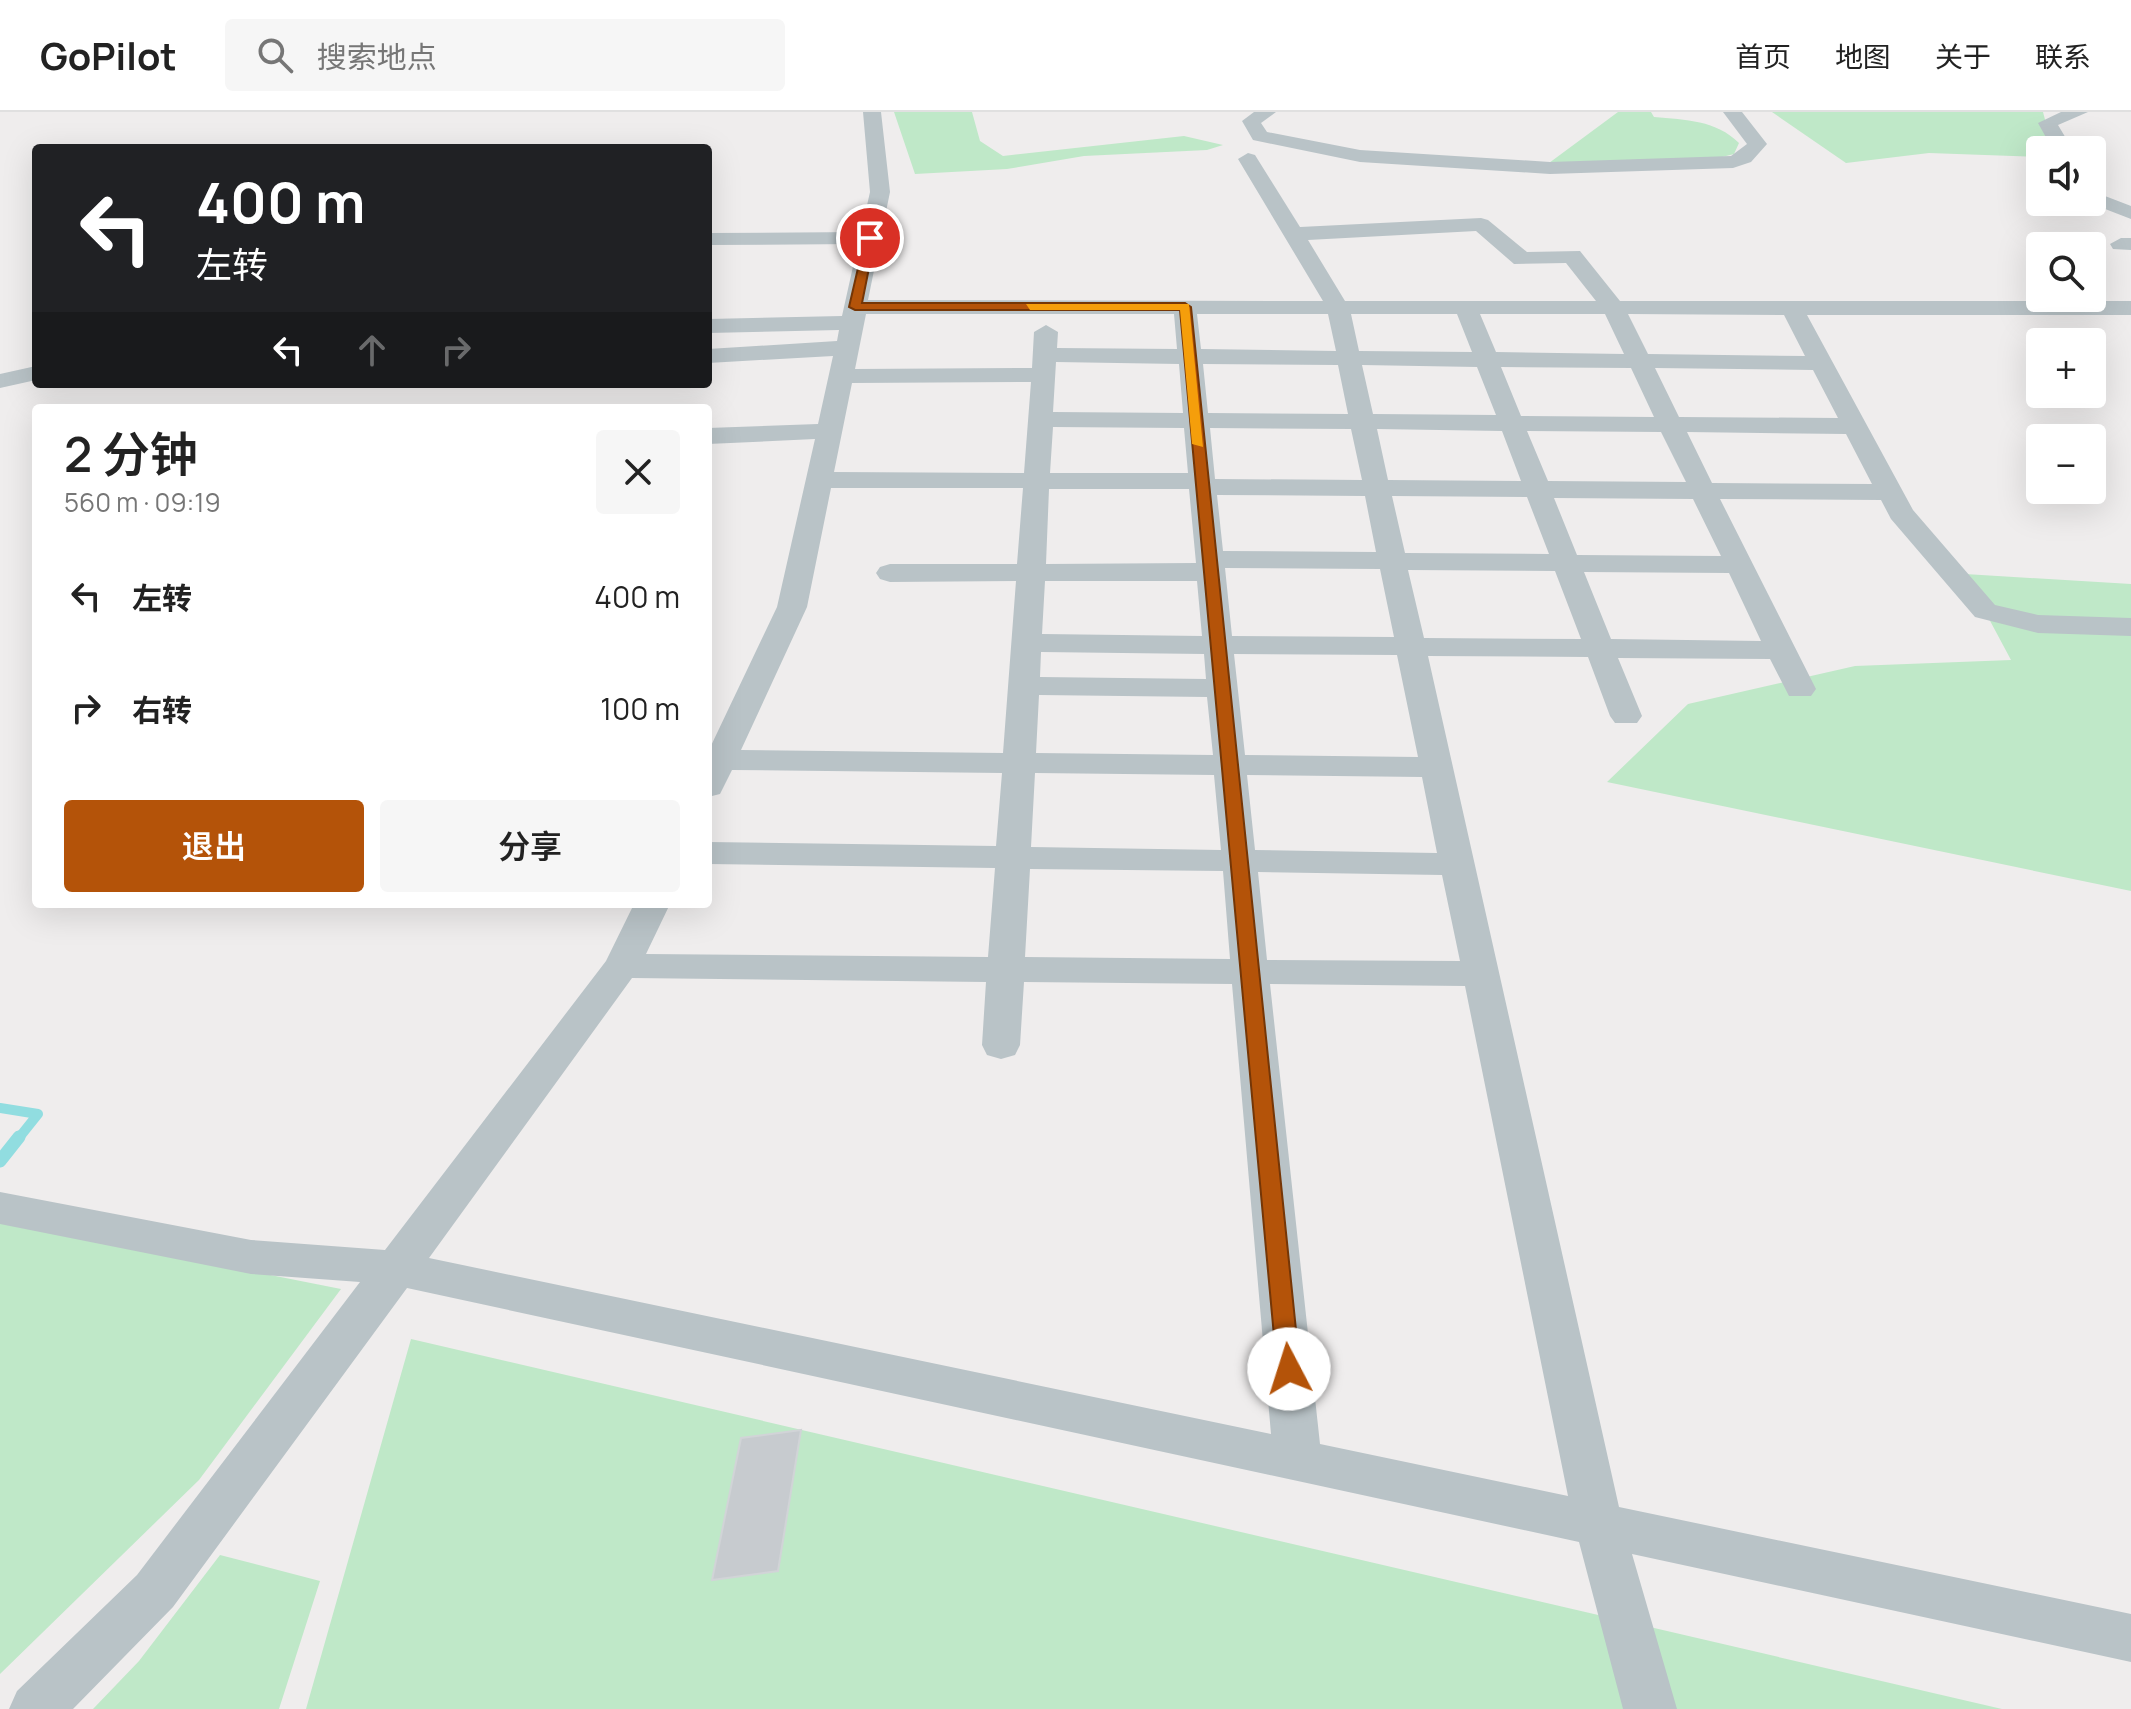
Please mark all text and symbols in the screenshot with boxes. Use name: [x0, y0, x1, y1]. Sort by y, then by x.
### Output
search box: [225, 19, 785, 91]
text: GoPilot: [40, 29, 177, 81]
icon: search: [253, 33, 297, 77]
text: 搜索地点: [317, 36, 437, 77]
text: 首页: [1735, 37, 1791, 75]
text: 地图: [1835, 37, 1891, 75]
text: 关于: [1935, 37, 1991, 75]
text: 联系: [2035, 37, 2091, 75]
map controls: [2026, 136, 2106, 504]
button: sound: [2026, 136, 2106, 216]
text: 400 m: [196, 163, 365, 240]
icon: left: [64, 176, 168, 280]
pin: [836, 204, 904, 272]
icon: arrive: [848, 216, 892, 260]
button: search: [2026, 232, 2106, 312]
text: 左转: [196, 240, 268, 289]
icon: left: [266, 328, 310, 372]
icon: ahead: [350, 328, 394, 372]
icon: right: [434, 328, 478, 372]
button: +: [2026, 328, 2106, 408]
text: 2 分钟: [64, 421, 198, 486]
button: −: [2026, 424, 2106, 504]
button: close: [596, 430, 680, 514]
text: 560 m · 09:19: [64, 484, 221, 520]
icon: left: [64, 574, 108, 618]
text: 400 m: [594, 576, 680, 617]
text: 左转: [132, 577, 192, 618]
icon: right: [64, 686, 108, 730]
text: 100 m: [600, 688, 680, 729]
text: 右转: [132, 689, 192, 730]
button: 退出: [64, 800, 364, 892]
button: 分享: [380, 800, 680, 892]
position arrow: [1247, 1327, 1331, 1411]

